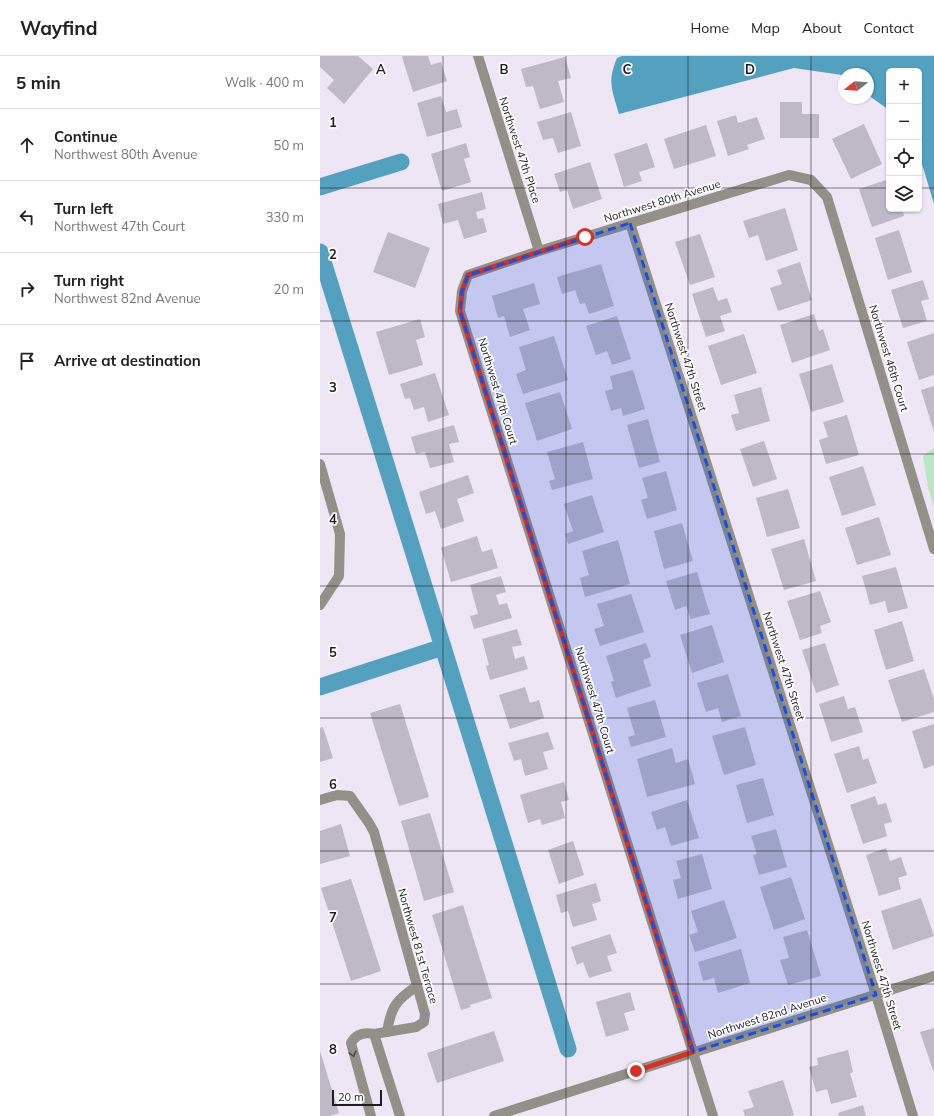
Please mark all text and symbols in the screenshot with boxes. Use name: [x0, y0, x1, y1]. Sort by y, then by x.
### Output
text: Wayfind: [20, 16, 97, 40]
text: Home: [690, 19, 729, 37]
text: Map: [751, 19, 780, 37]
text: About: [802, 19, 842, 37]
text: Contact: [864, 19, 914, 37]
text: A: [376, 61, 386, 77]
text: B: [500, 61, 509, 77]
text: C: [623, 61, 632, 77]
text: D: [745, 61, 755, 77]
north arrow: [838, 68, 874, 104]
map controls: [886, 68, 922, 212]
button: +: [886, 68, 922, 104]
text: 5 min: [16, 72, 61, 93]
text: Walk · 400 m: [225, 74, 304, 90]
street label: Northwest 47th Place: [496, 95, 544, 205]
button: −: [886, 104, 922, 140]
text: 1: [329, 114, 337, 130]
text: Continue: [54, 127, 117, 146]
icon: ahead: [16, 134, 38, 156]
text: 50 m: [274, 137, 304, 153]
button: locate: [886, 140, 922, 176]
text: Northwest 80th Avenue: [54, 146, 197, 162]
button: layers: [886, 176, 922, 212]
street label: Northwest 80th Avenue: [602, 177, 722, 225]
text: Turn left: [54, 199, 113, 218]
icon: left: [16, 206, 38, 228]
text: 330 m: [266, 209, 304, 225]
text: Northwest 47th Court: [54, 218, 185, 234]
route start: [576, 228, 594, 246]
text: 2: [329, 246, 337, 262]
text: Turn right: [54, 271, 124, 290]
icon: right: [16, 278, 38, 300]
text: 20 m: [274, 281, 304, 297]
text: Northwest 82nd Avenue: [54, 290, 201, 306]
street label: Northwest 47th Street: [662, 301, 710, 413]
street label: Northwest 46th Court: [866, 303, 912, 413]
street label: Northwest 47th Court: [475, 336, 521, 446]
icon: arrive: [16, 350, 38, 372]
text: Arrive at destination: [54, 351, 201, 370]
text: 3: [329, 379, 337, 395]
text: 4: [329, 511, 337, 527]
street label: Northwest 47th Street: [760, 610, 808, 722]
text: 5: [329, 644, 337, 660]
street label: Northwest 47th Court: [572, 645, 618, 755]
text: 6: [329, 776, 337, 792]
street label: Northwest 81st Terrace: [395, 887, 441, 1005]
text: 7: [329, 909, 337, 925]
street label: Northwest 47th Street: [859, 919, 905, 1031]
street label: Northwest 82nd Avenue: [706, 990, 828, 1042]
text: 8: [329, 1041, 337, 1057]
one-way arrow: [348, 1050, 357, 1057]
route end: [627, 1062, 645, 1080]
scale bar: [332, 1088, 382, 1107]
text: 20 m: [338, 1090, 364, 1104]

